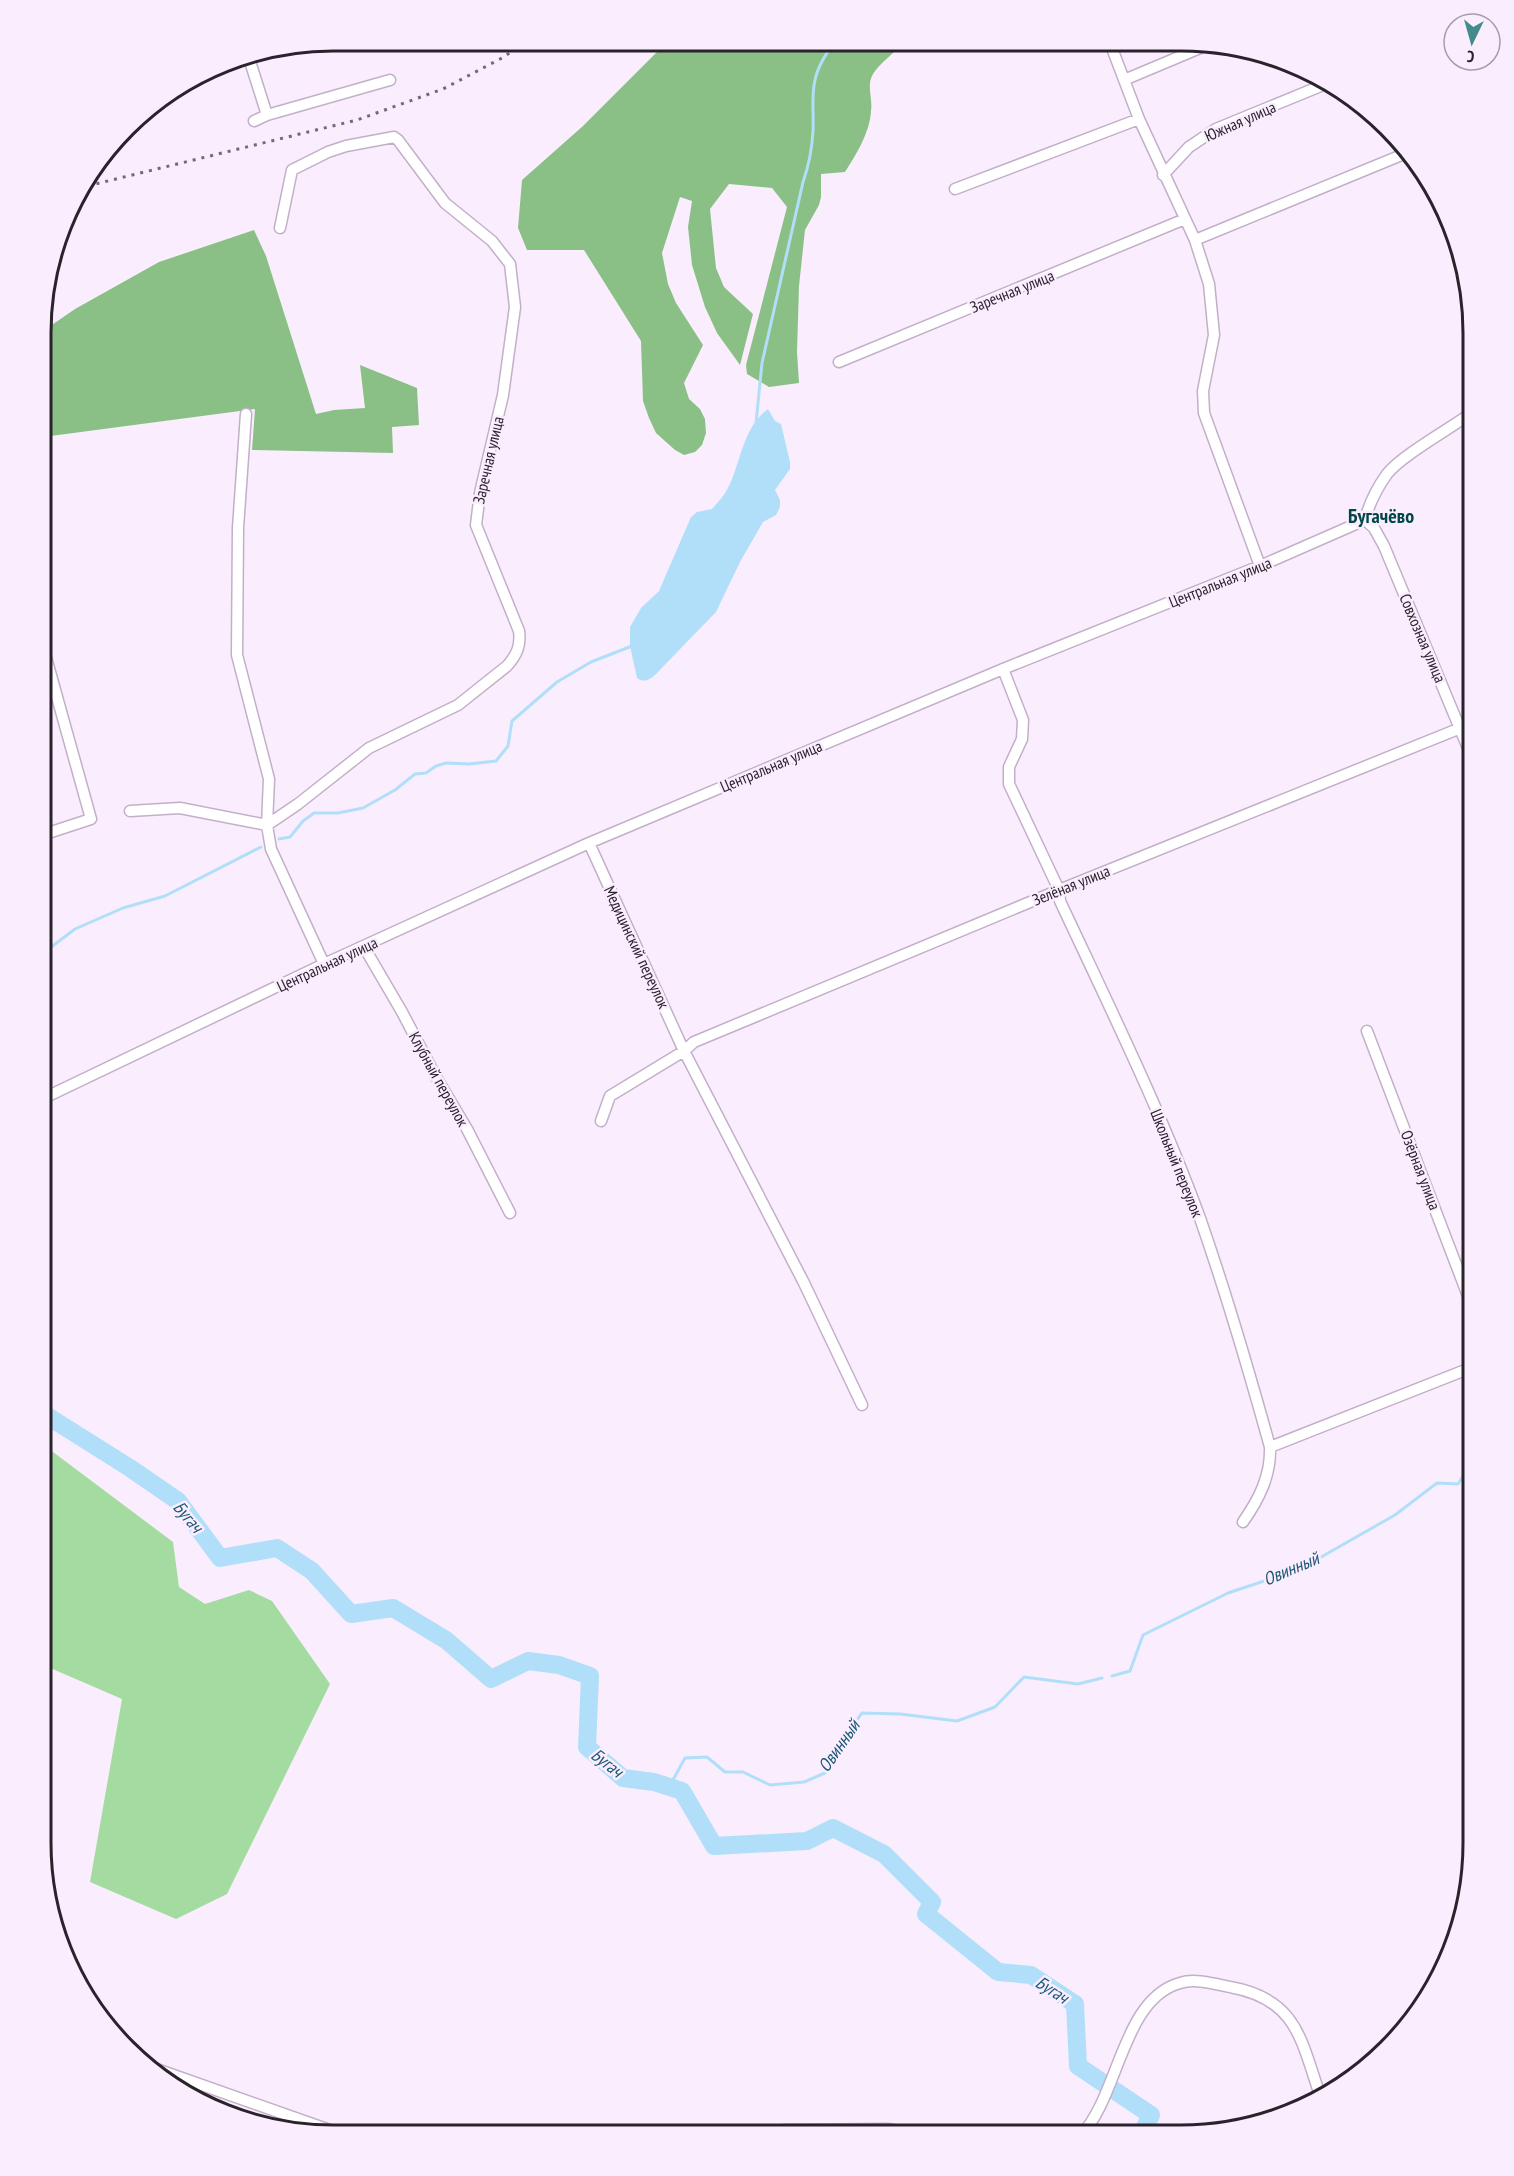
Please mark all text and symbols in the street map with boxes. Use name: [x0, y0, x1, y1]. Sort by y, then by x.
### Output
north arrow: [1442, 12, 1502, 72]
text: С: [1465, 47, 1475, 67]
street label: Южная улица: [1201, 96, 1279, 146]
street label: Заречная улица: [967, 265, 1057, 317]
street label: Заречная улица: [468, 414, 508, 506]
district label: Бугачёво: [1348, 503, 1414, 529]
street label: Центральная улица: [1166, 552, 1274, 612]
street label: Совхозная улица: [1395, 590, 1451, 686]
street label: Центральная улица: [717, 736, 825, 796]
street label: Зелёная улица: [1029, 860, 1113, 910]
street label: Медицинский переулок: [600, 882, 675, 1012]
street label: Центральная улица: [273, 932, 381, 996]
street label: Клубный переулок: [405, 1028, 474, 1131]
street label: Школьный переулок: [1146, 1106, 1208, 1221]
street label: Озёрная улица: [1397, 1127, 1445, 1213]
water label: Бугач: [169, 1496, 209, 1539]
water label: Овинный: [1260, 1546, 1324, 1591]
water label: Овинный: [812, 1714, 866, 1776]
water label: Бугач: [587, 1743, 629, 1783]
water label: Бугач: [1032, 1971, 1075, 2010]

